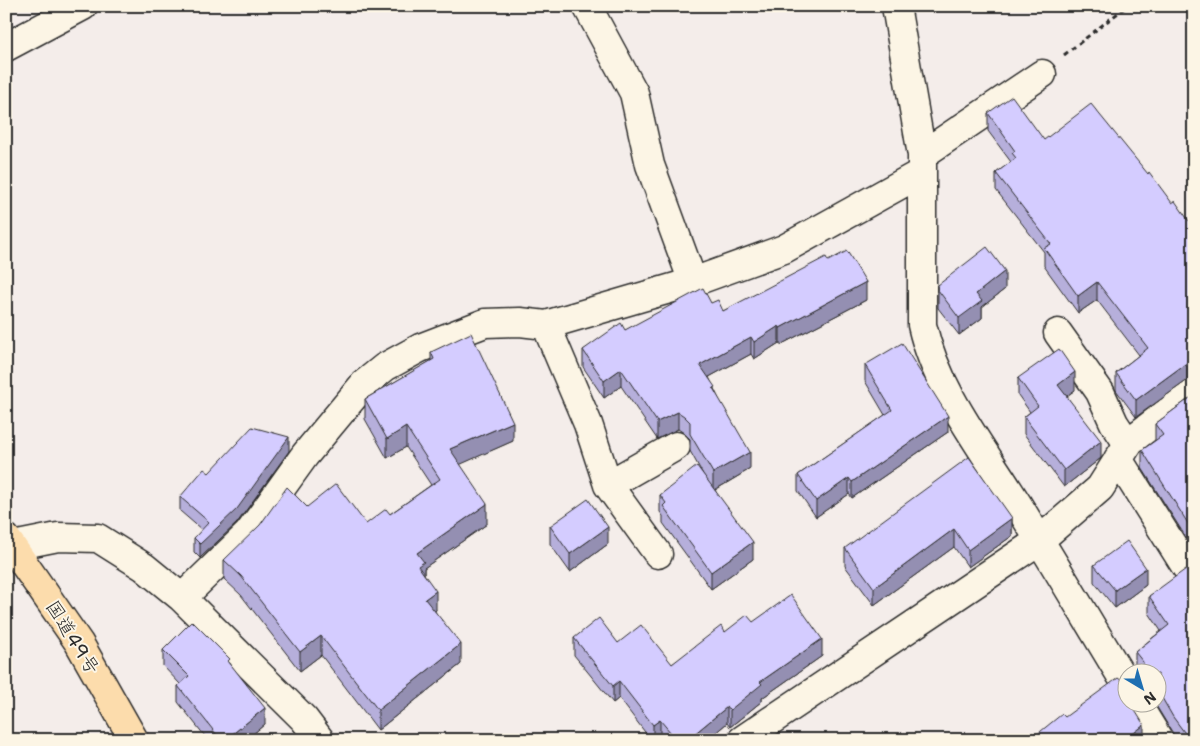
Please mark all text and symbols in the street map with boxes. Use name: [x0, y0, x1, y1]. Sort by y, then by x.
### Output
street label: 国道49号: [40, 596, 105, 679]
north arrow: [1118, 664, 1168, 714]
text: N: [1140, 688, 1160, 709]

